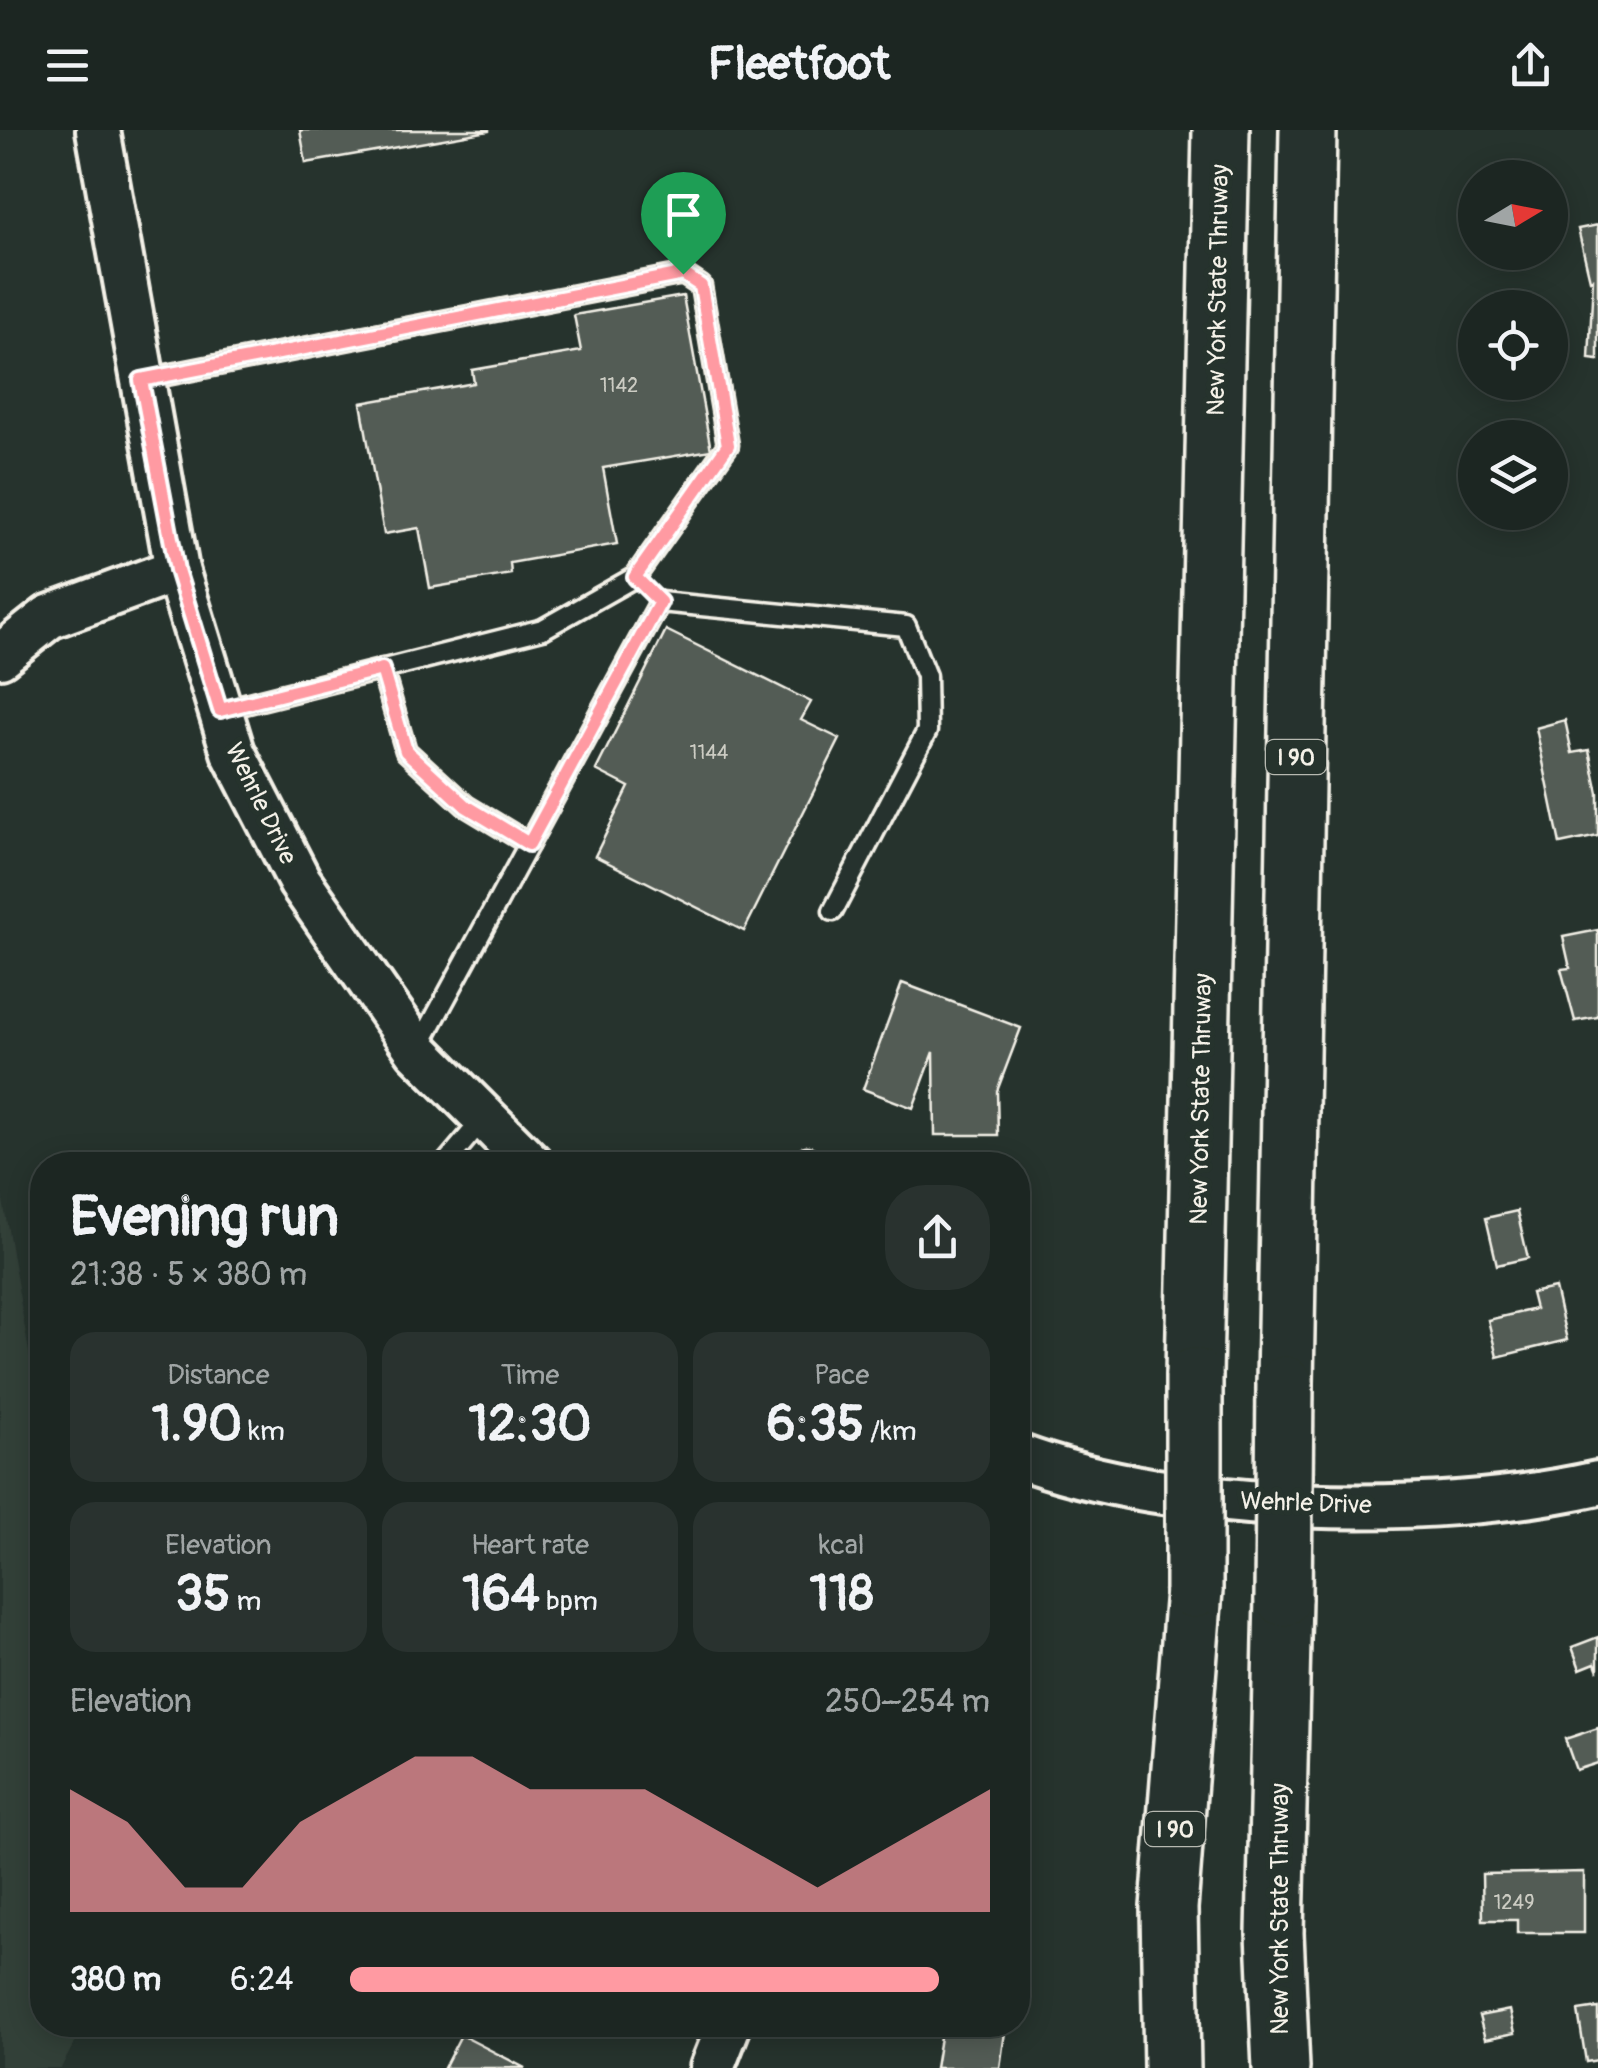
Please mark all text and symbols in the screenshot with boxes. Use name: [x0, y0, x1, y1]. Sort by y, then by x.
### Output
text: Fleetfoot: [708, 37, 890, 93]
icon: menu: [40, 38, 95, 93]
icon: share: [1503, 38, 1558, 93]
north arrow: [1458, 160, 1568, 270]
map controls: [1458, 160, 1568, 530]
street label: New York State Thruway: [1201, 164, 1236, 416]
pin: [641, 172, 726, 275]
icon: arrive: [656, 187, 711, 242]
button: locate: [1458, 290, 1568, 400]
house number: 1142: [600, 373, 638, 398]
button: layers: [1458, 420, 1568, 530]
street label: Wehrle Drive: [218, 738, 304, 870]
house number: 1144: [690, 740, 729, 765]
road number: I 90: [1266, 740, 1326, 774]
street label: New York State Thruway: [1184, 973, 1219, 1225]
text: Evening run: [70, 1183, 339, 1252]
button: share: [885, 1185, 990, 1290]
text: 21:38 · 5 × 380 m: [70, 1255, 307, 1295]
text: Distance: [167, 1358, 270, 1393]
text: Time: [501, 1358, 559, 1393]
text: Pace: [814, 1358, 869, 1393]
text: 1.90: [152, 1393, 242, 1456]
text: 12:30: [469, 1393, 591, 1456]
text: 6:35: [767, 1393, 864, 1456]
text: km: [242, 1414, 285, 1449]
text: /km: [864, 1414, 917, 1449]
street label: Wehrle Drive: [1240, 1486, 1373, 1521]
text: Elevation: [165, 1528, 272, 1563]
text: Heart rate: [471, 1528, 589, 1563]
text: kcal: [819, 1528, 864, 1563]
text: 35: [175, 1563, 230, 1626]
text: 164: [462, 1563, 540, 1626]
text: 118: [810, 1563, 874, 1626]
text: m: [230, 1584, 261, 1619]
text: bpm: [540, 1584, 598, 1619]
text: Elevation: [70, 1682, 192, 1722]
text: 250–254 m: [825, 1682, 990, 1722]
street label: New York State Thruway: [1265, 1783, 1296, 2035]
road number: I 90: [1145, 1812, 1205, 1846]
house number: 1249: [1494, 1890, 1534, 1915]
text: 380 m: [70, 1960, 161, 2000]
text: 6:24: [230, 1960, 294, 2000]

